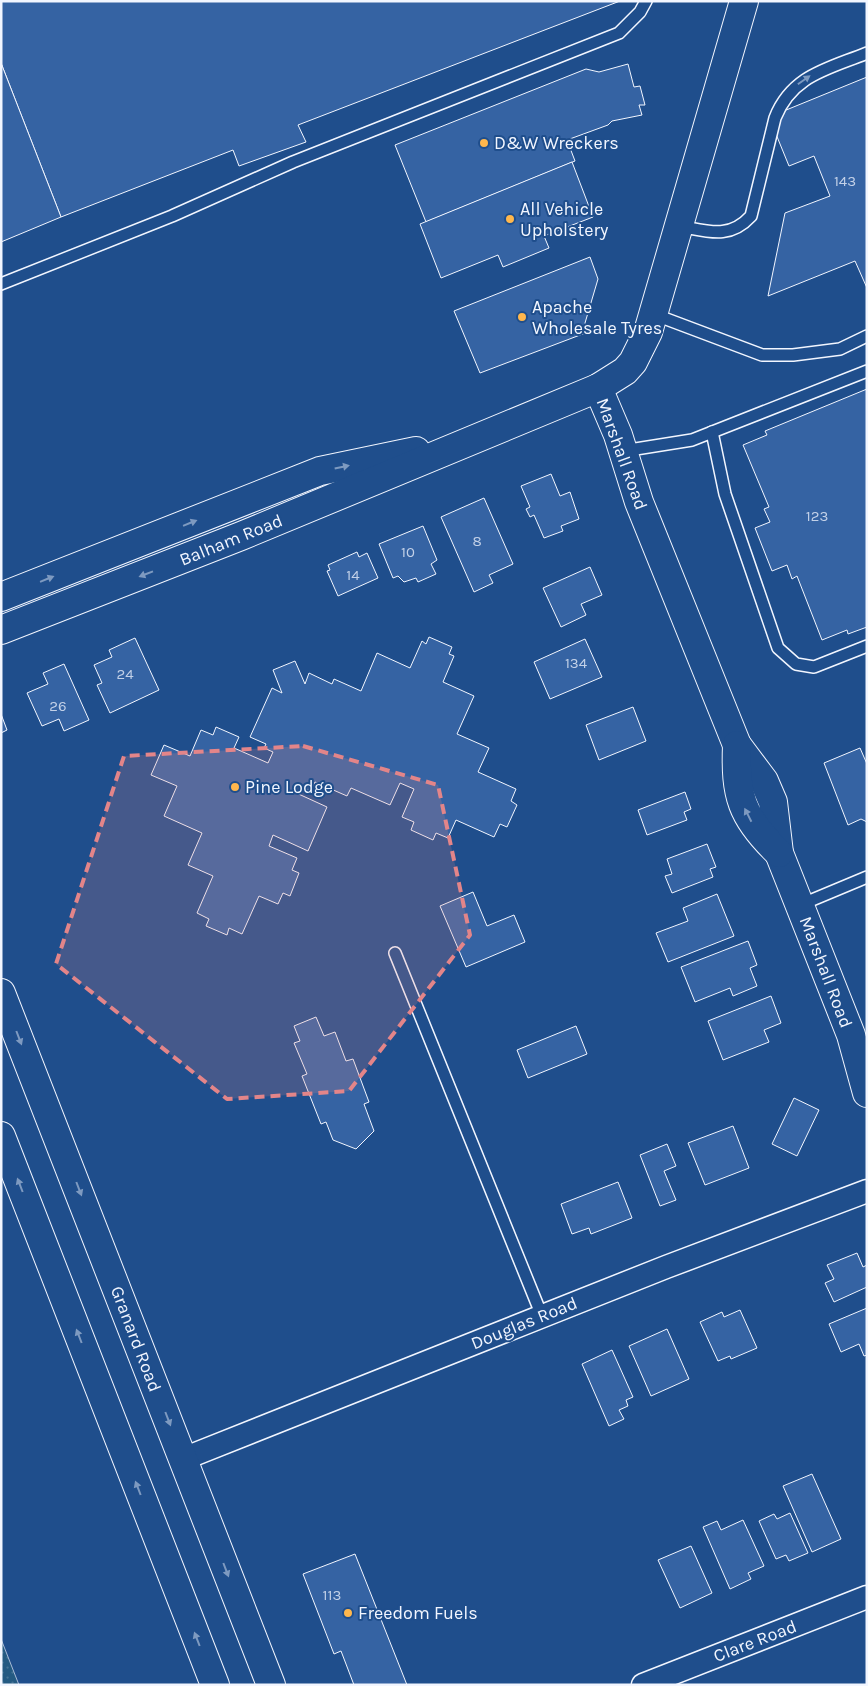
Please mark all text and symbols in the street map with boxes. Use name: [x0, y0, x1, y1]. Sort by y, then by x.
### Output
one-way arrow: [797, 75, 811, 85]
place label: D&W Wreckers: [494, 132, 619, 154]
marker: D&W Wreckers: [478, 137, 490, 149]
house number: 143: [834, 172, 856, 190]
place label: All Vehicle Upholstery: [520, 198, 609, 241]
marker: All Vehicle Upholstery: [504, 213, 516, 225]
place label: Apache Wholesale Tyres: [532, 296, 662, 339]
marker: Apache Wholesale Tyres: [516, 311, 528, 323]
street label: Marshall Road: [592, 395, 652, 513]
one-way arrow: [334, 462, 350, 470]
house number: 123: [806, 507, 828, 525]
street label: Balham Road: [176, 509, 286, 571]
one-way arrow: [183, 518, 197, 526]
house number: 8: [472, 532, 482, 550]
house number: 10: [401, 543, 415, 561]
house number: 14: [346, 566, 360, 584]
one-way arrow: [138, 570, 153, 578]
one-way arrow: [39, 575, 54, 583]
house number: 134: [565, 654, 588, 672]
house number: 24: [116, 665, 134, 683]
house number: 26: [49, 697, 67, 715]
place label: Pine Lodge: [245, 776, 333, 798]
marker: Pine Lodge: [229, 781, 241, 793]
one-way arrow: [744, 808, 752, 822]
street label: Marshall Road: [795, 913, 857, 1031]
one-way arrow: [15, 1031, 23, 1046]
one-way arrow: [16, 1178, 24, 1192]
one-way arrow: [75, 1182, 83, 1196]
street label: Granard Road: [106, 1283, 166, 1395]
street label: Douglas Road: [468, 1292, 580, 1354]
one-way arrow: [75, 1329, 82, 1344]
one-way arrow: [164, 1412, 172, 1426]
one-way arrow: [134, 1480, 142, 1495]
one-way arrow: [223, 1563, 231, 1578]
house number: 113: [323, 1586, 341, 1604]
place label: Freedom Fuels: [358, 1602, 478, 1624]
marker: Freedom Fuels: [342, 1607, 354, 1619]
street label: Clare Road: [710, 1615, 800, 1667]
one-way arrow: [193, 1631, 201, 1646]

